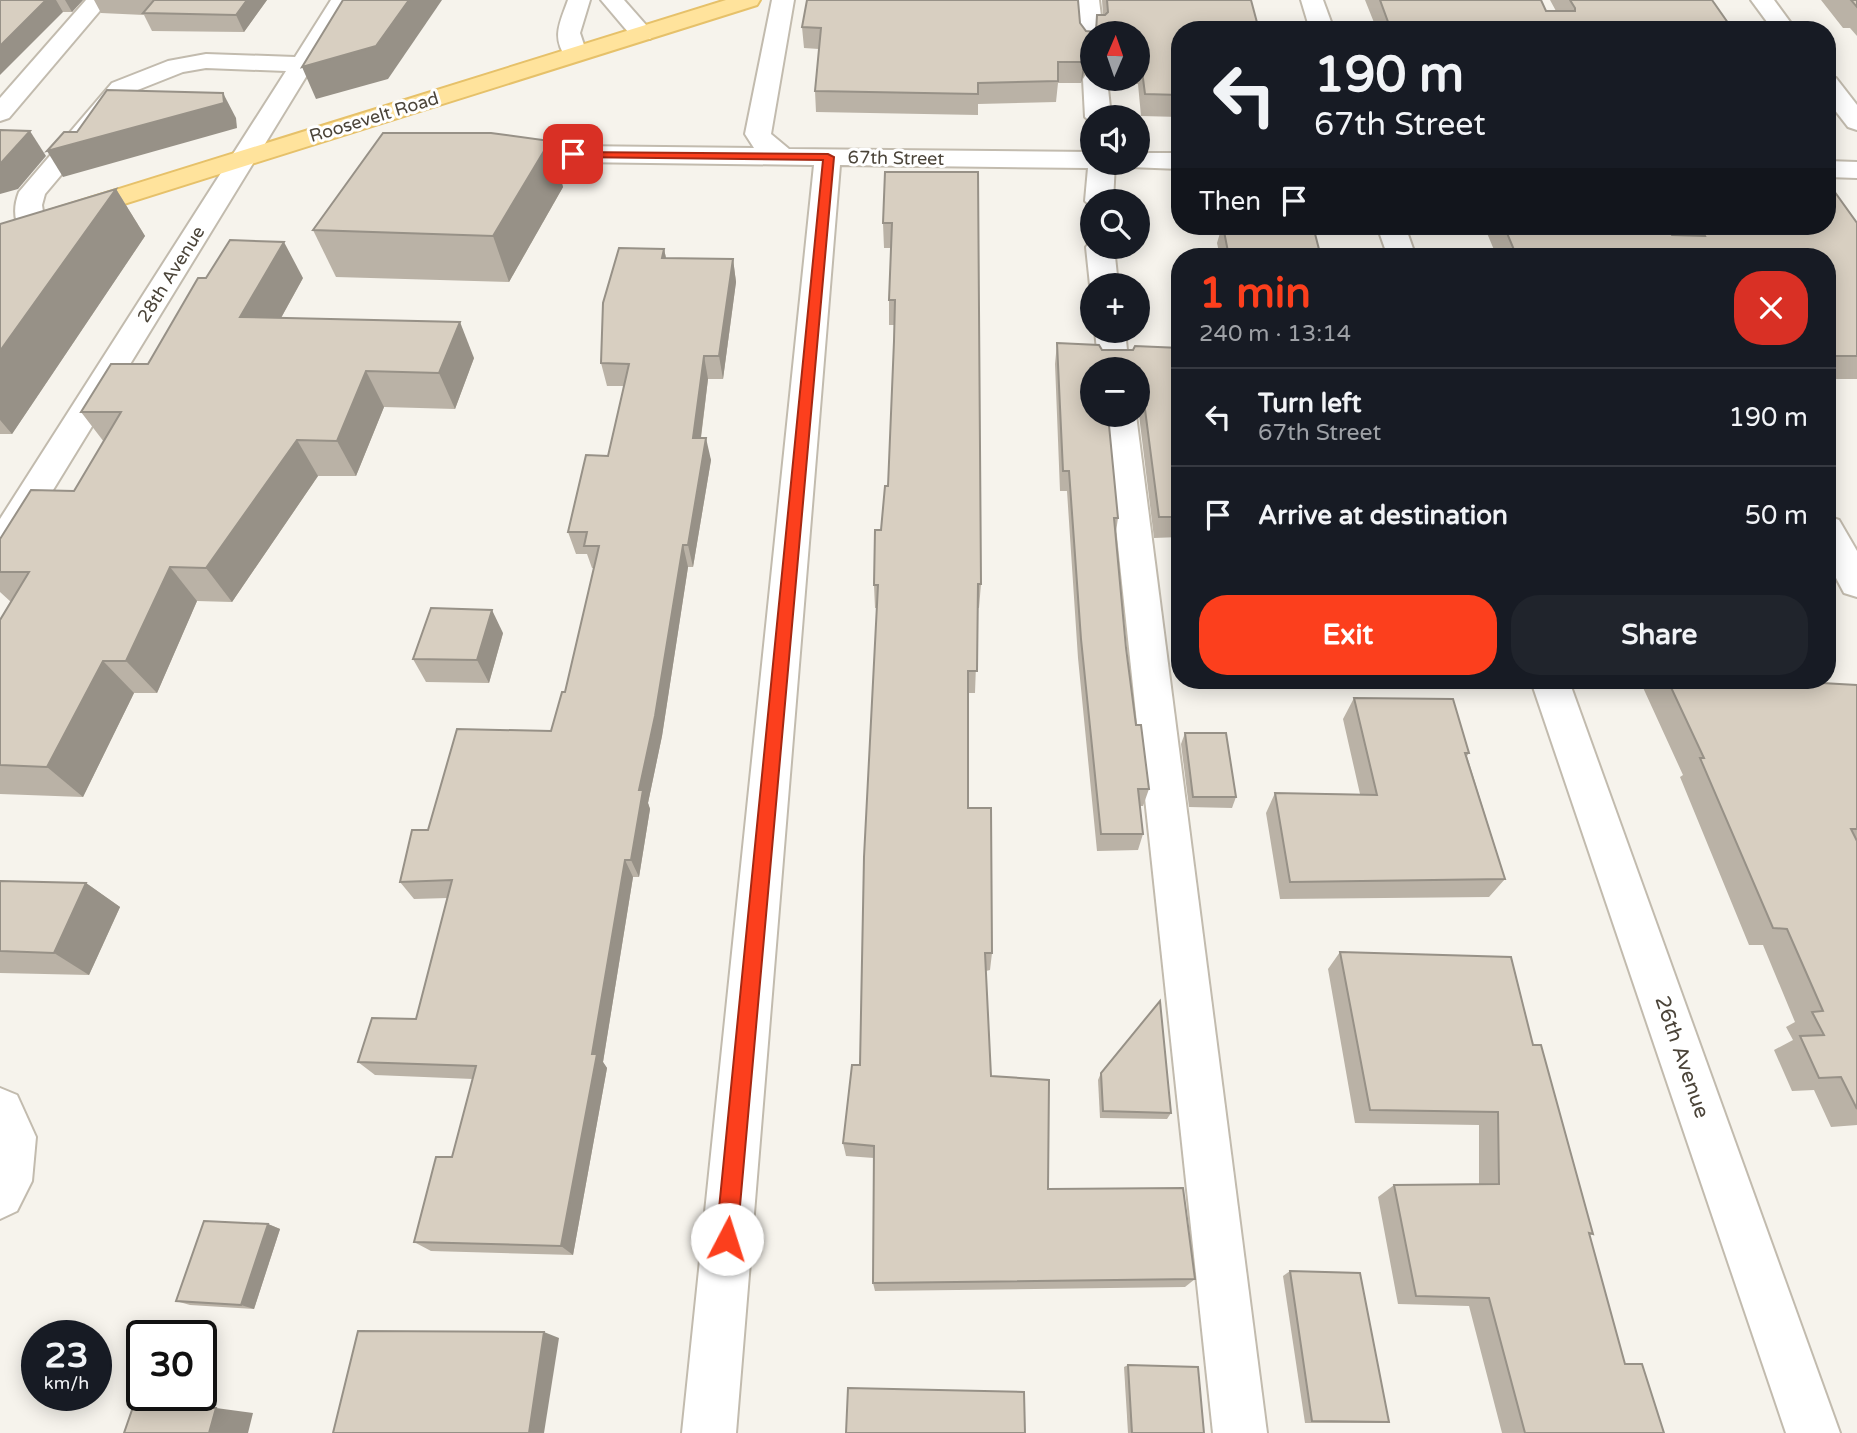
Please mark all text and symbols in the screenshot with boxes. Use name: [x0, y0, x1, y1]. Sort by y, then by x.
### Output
north arrow: [1080, 21, 1150, 91]
map controls: [1080, 21, 1150, 427]
text: 190 m: [1314, 46, 1464, 105]
icon: left: [1199, 49, 1290, 140]
street label: Roosevelt Road: [307, 87, 441, 147]
button: sound: [1080, 105, 1150, 175]
text: 67th Street: [1314, 106, 1486, 144]
pin: [543, 124, 603, 184]
icon: arrive: [554, 135, 592, 173]
street label: 67th Street: [848, 146, 945, 170]
icon: arrive: [1275, 182, 1313, 220]
text: Then: [1199, 186, 1261, 217]
button: search: [1080, 189, 1150, 259]
street label: 28th Avenue: [133, 222, 209, 326]
text: 1 min: [1199, 268, 1311, 319]
button: close: [1734, 271, 1808, 345]
button: +: [1080, 273, 1150, 343]
text: 240 m · 13:14: [1199, 320, 1351, 348]
button: −: [1080, 357, 1150, 427]
text: Turn left: [1258, 388, 1361, 419]
icon: left: [1199, 398, 1237, 436]
text: 190 m: [1728, 402, 1808, 433]
text: 67th Street: [1258, 419, 1381, 447]
icon: arrive: [1199, 496, 1237, 534]
text: Arrive at destination: [1258, 500, 1508, 531]
text: 50 m: [1745, 500, 1808, 531]
button: Exit: [1199, 595, 1497, 675]
button: Share: [1511, 595, 1808, 675]
street label: 26th Avenue: [1649, 993, 1715, 1122]
position arrow: [690, 1202, 764, 1276]
speed limit sign: 30: [126, 1320, 217, 1411]
text: 23: [45, 1335, 88, 1377]
text: km/h: [44, 1372, 89, 1394]

